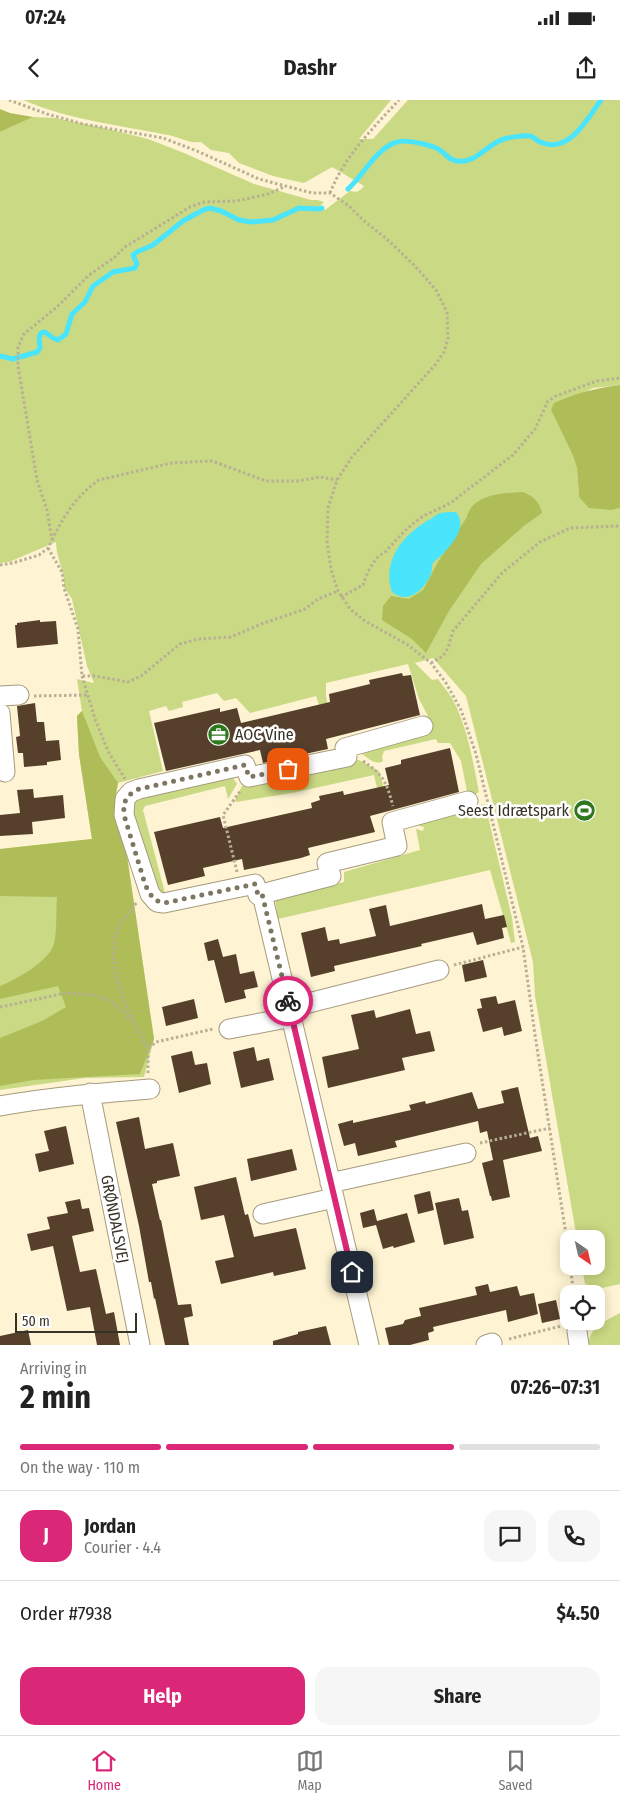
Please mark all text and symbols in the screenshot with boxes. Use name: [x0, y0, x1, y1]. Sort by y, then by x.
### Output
text: 07:24: [25, 6, 66, 29]
icon: back: [20, 54, 48, 82]
text: Dashr: [284, 54, 336, 81]
icon: share: [572, 54, 600, 82]
office icon: AOC Vine: [207, 722, 231, 746]
place label: AOC Vine: [235, 725, 294, 744]
pin: [267, 748, 309, 790]
icon: bag: [274, 755, 302, 783]
sports icon: Seest Idrætspark: [573, 798, 597, 822]
place label: Seest Idrætspark: [458, 801, 570, 820]
courier: [263, 976, 313, 1026]
icon: bike: [274, 987, 302, 1015]
street label: GRØNDALSVEJ: [97, 1173, 133, 1265]
north arrow: [560, 1230, 605, 1275]
map controls: [560, 1230, 605, 1330]
pin: [331, 1251, 373, 1293]
icon: home: [338, 1258, 366, 1286]
button: locate: [560, 1285, 605, 1330]
scale bar: [15, 1310, 138, 1333]
text: 50 m: [22, 1313, 50, 1330]
text: Arriving in: [20, 1359, 87, 1378]
text: 07:26–07:31: [510, 1376, 600, 1399]
text: 2 min: [20, 1378, 91, 1416]
text: On the way · 110 m: [20, 1458, 140, 1477]
button: chat: [484, 1510, 536, 1562]
button: phone: [548, 1510, 600, 1562]
text: Jordan: [84, 1515, 136, 1538]
text: J: [43, 1524, 49, 1547]
text: Courier · 4.4: [84, 1538, 161, 1557]
text: Order #7938: [20, 1602, 112, 1625]
text: $4.50: [557, 1602, 600, 1625]
button: Help: [20, 1667, 305, 1725]
button: Share: [315, 1667, 600, 1725]
tab: Home: [87, 1747, 121, 1794]
tab: Map: [296, 1747, 324, 1794]
tab: Saved: [498, 1747, 533, 1794]

